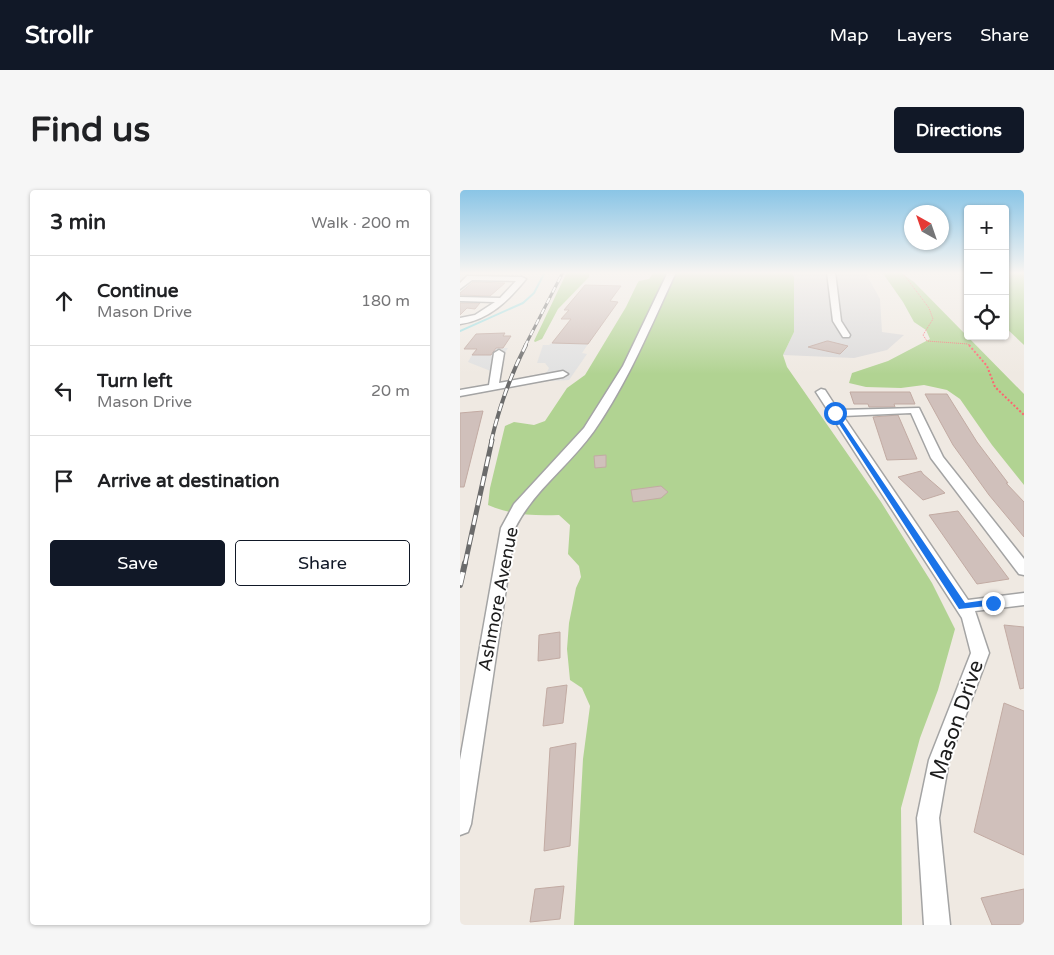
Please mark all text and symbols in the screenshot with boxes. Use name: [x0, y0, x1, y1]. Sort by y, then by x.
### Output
text: Strollr: [25, 21, 93, 50]
text: Map: [830, 24, 869, 46]
text: Layers: [897, 24, 952, 46]
text: Share: [980, 24, 1029, 46]
button: Directions: [894, 107, 1024, 153]
text: Find us: [30, 109, 150, 151]
north arrow: [904, 205, 949, 250]
map controls: [964, 205, 1009, 340]
button: +: [964, 205, 1009, 250]
text: 3 min: [50, 210, 106, 235]
text: Walk · 200 m: [311, 213, 410, 233]
button: −: [964, 250, 1009, 295]
text: Continue: [97, 280, 179, 302]
icon: ahead: [50, 287, 78, 315]
text: 180 m: [361, 291, 410, 311]
button: locate: [964, 295, 1009, 340]
text: Mason Drive: [97, 302, 192, 322]
text: Turn left: [97, 370, 173, 392]
icon: left: [50, 377, 78, 405]
text: 20 m: [371, 381, 410, 401]
text: Mason Drive: [97, 392, 192, 412]
route start: [824, 402, 847, 425]
icon: arrive: [50, 467, 78, 495]
text: Arrive at destination: [97, 470, 280, 492]
street label: Ashmore Avenue: [473, 525, 523, 673]
button: Save: [50, 540, 225, 586]
button: Share: [235, 540, 410, 586]
route end: [982, 592, 1005, 615]
street label: Mason Drive: [925, 657, 989, 783]

